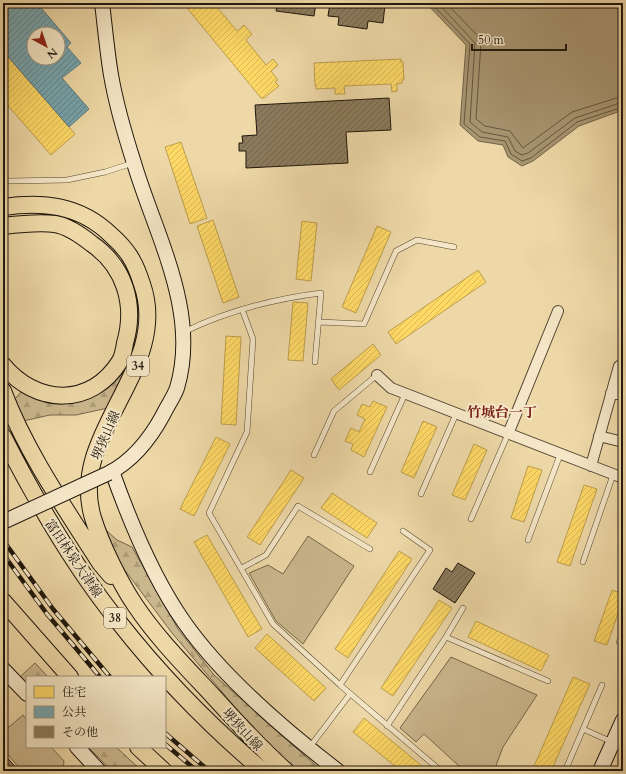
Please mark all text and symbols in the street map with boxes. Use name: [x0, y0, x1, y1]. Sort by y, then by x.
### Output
north arrow: [26, 26, 66, 66]
scale bar: [472, 26, 566, 52]
text: 50 m: [478, 32, 505, 48]
text: N: [43, 44, 61, 62]
road number: 34: [127, 356, 149, 376]
district label: 竹城台一丁: [467, 403, 537, 422]
street label: 堺狭山線: [87, 408, 124, 463]
street label: 富田林泉大津線: [40, 516, 106, 601]
road number: 38: [104, 608, 126, 628]
legend: [26, 676, 166, 748]
text: 住宅: [62, 684, 86, 700]
text: 公共: [62, 704, 86, 720]
street label: 堺狭山線: [218, 705, 267, 755]
text: その他: [62, 724, 98, 740]

